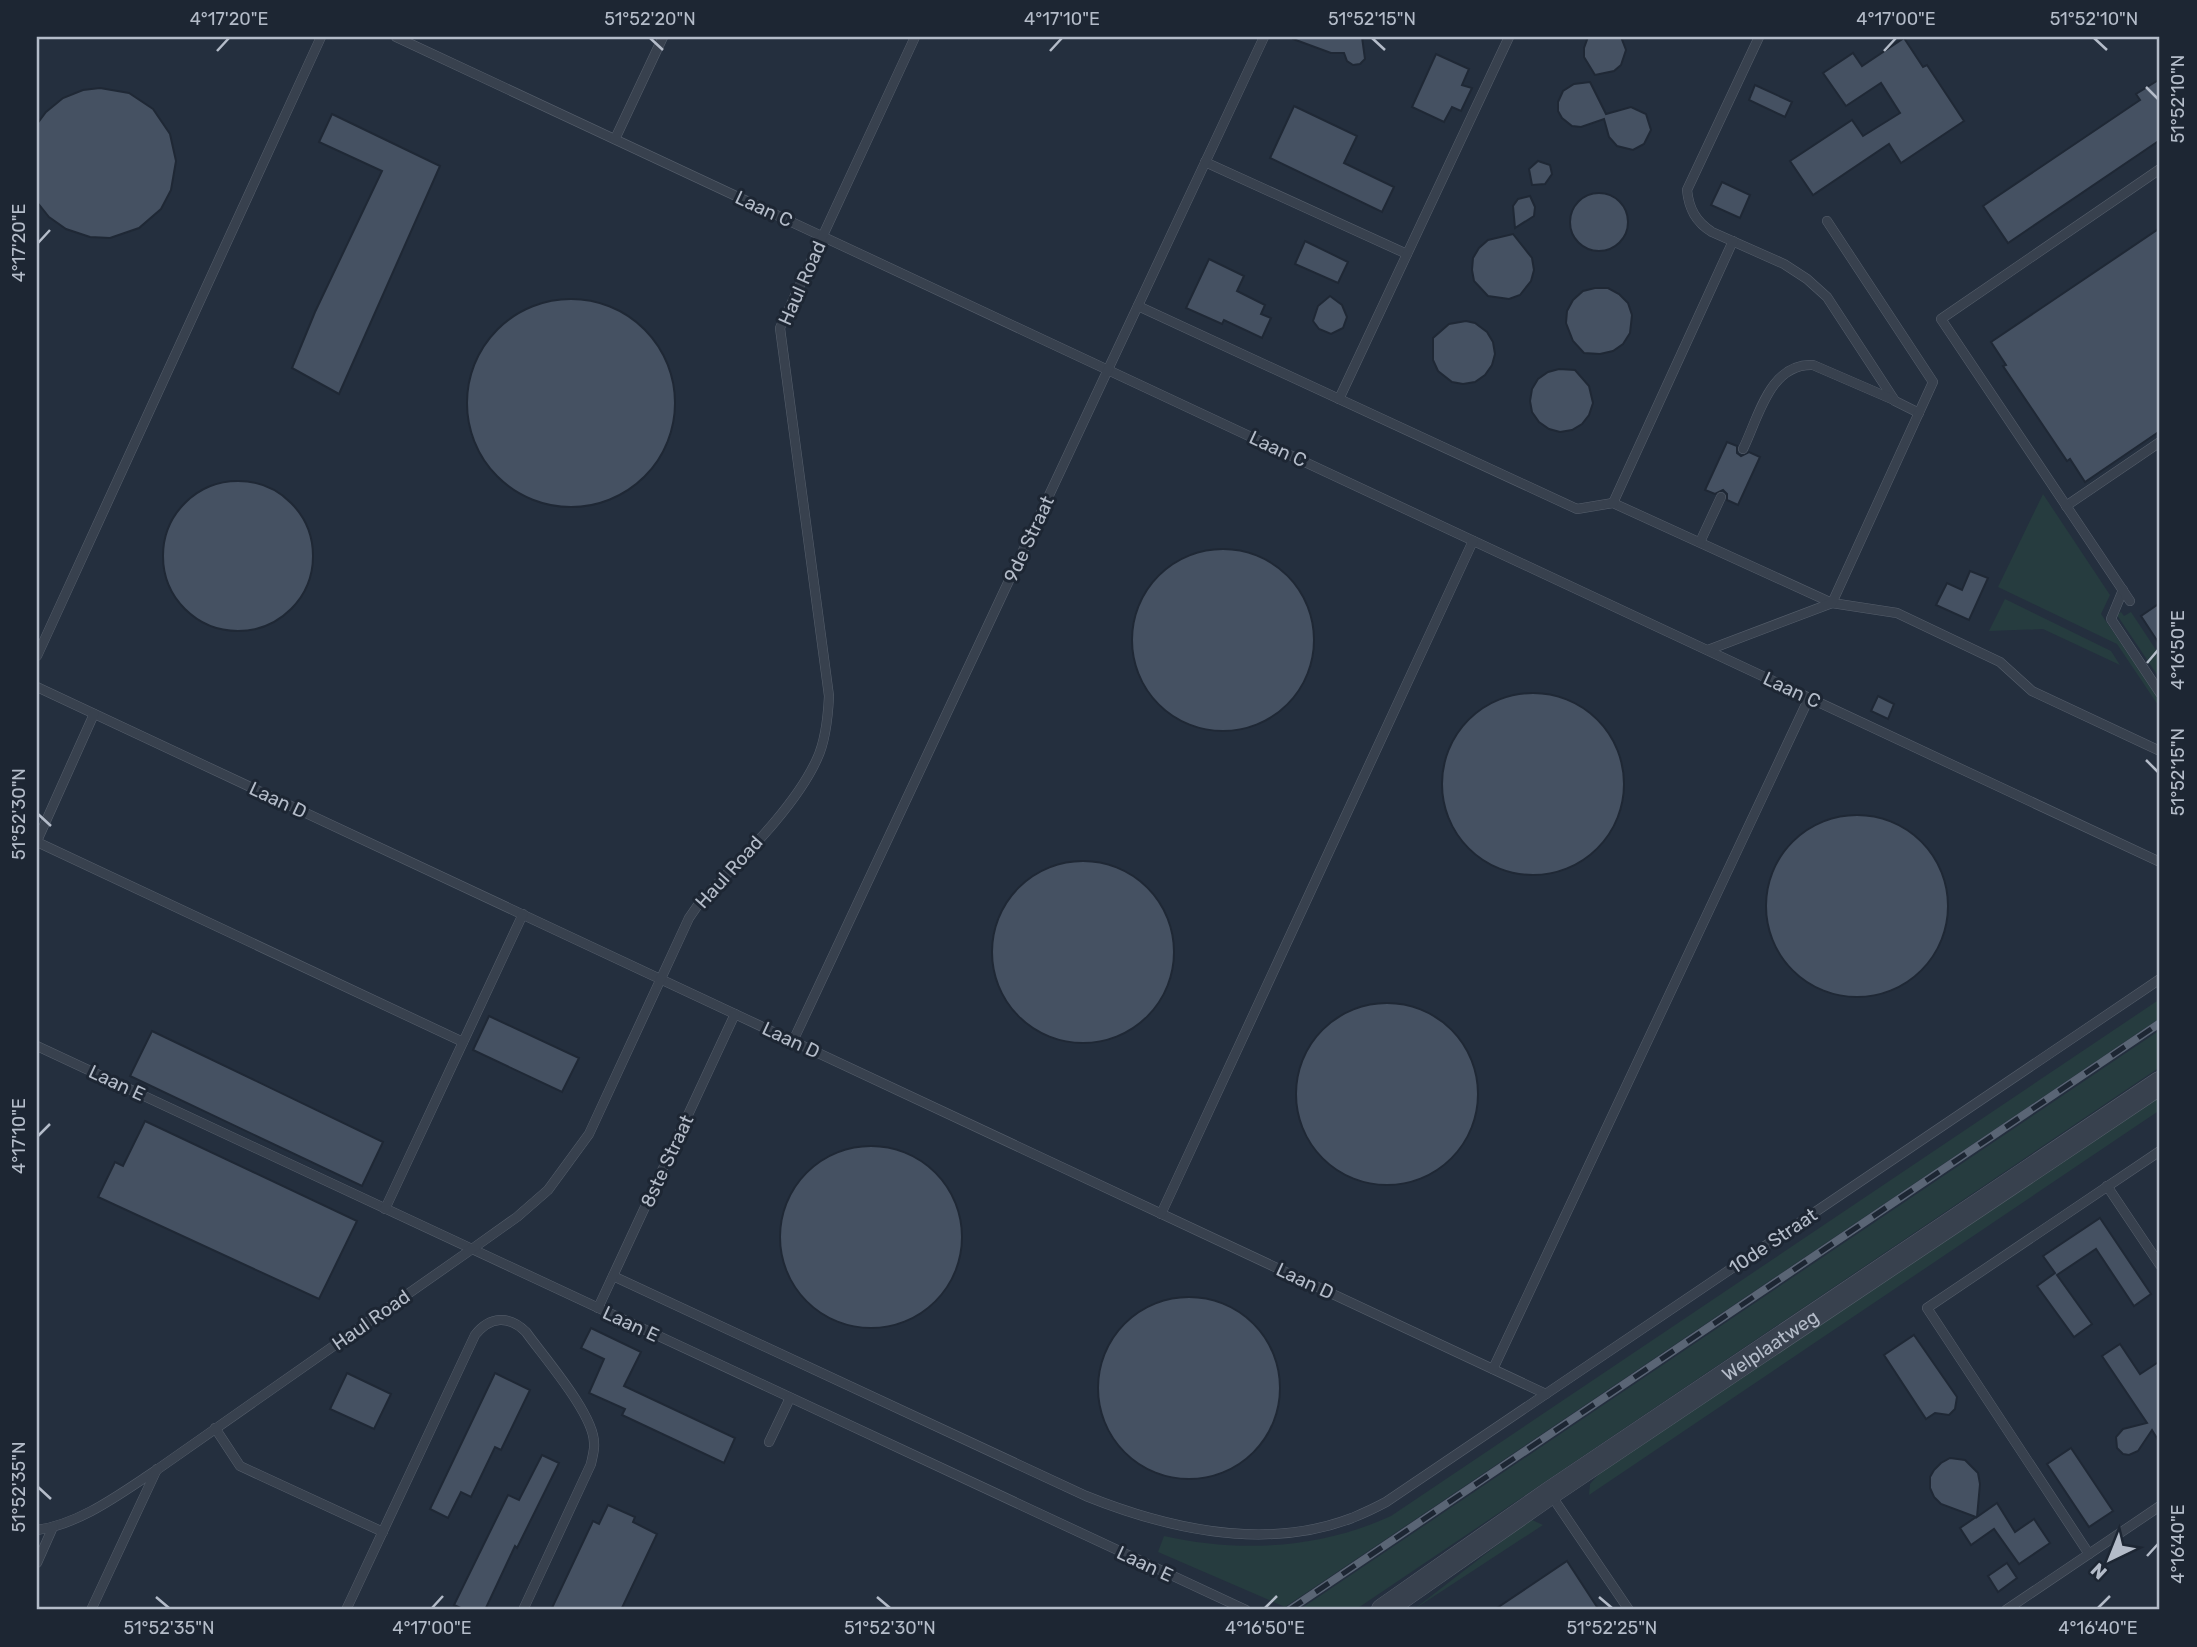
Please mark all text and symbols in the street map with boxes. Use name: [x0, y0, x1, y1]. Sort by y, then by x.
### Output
text: 4°17'20"E: [190, 8, 268, 30]
text: 51°52'20"N: [604, 8, 696, 30]
text: 4°17'10"E: [1024, 8, 1100, 30]
text: 51°52'15"N: [1328, 8, 1416, 30]
text: 4°17'00"E: [1856, 8, 1936, 30]
text: 51°52'10"N: [2050, 8, 2138, 30]
text: 51°52'10"N: [2167, 55, 2189, 143]
street label: Laan C: [732, 186, 796, 232]
text: 4°17'20"E: [8, 204, 30, 282]
street label: Haul Road: [773, 237, 831, 329]
street label: Laan C: [1246, 426, 1310, 472]
street label: 9de Straat: [999, 492, 1059, 586]
text: 4°16'50"E: [2167, 610, 2189, 690]
street label: Laan C: [1760, 667, 1824, 713]
text: 51°52'15"N: [2167, 728, 2189, 816]
text: 51°52'30"N: [8, 768, 30, 860]
street label: Laan D: [246, 777, 310, 823]
street label: Haul Road: [690, 831, 768, 913]
street label: Laan D: [759, 1017, 823, 1063]
street label: Laan E: [85, 1060, 149, 1106]
text: 4°17'10"E: [8, 1098, 30, 1174]
street label: 8ste Straat: [636, 1111, 699, 1211]
street label: 10de Straat: [1725, 1203, 1822, 1279]
street label: Laan D: [1273, 1258, 1337, 1304]
street label: Haul Road: [328, 1285, 414, 1355]
street label: Laan E: [599, 1301, 663, 1347]
street label: Welplaatweg: [1717, 1305, 1823, 1386]
text: 51°52'35"N: [8, 1441, 30, 1533]
text: 4°16'40"E: [2167, 1504, 2189, 1584]
north arrow: [2074, 1524, 2144, 1594]
street label: Laan E: [1113, 1541, 1177, 1587]
text: N: [2086, 1558, 2112, 1584]
text: 51°52'35"N: [123, 1617, 215, 1639]
text: 4°17'00"E: [392, 1617, 472, 1639]
text: 51°52'30"N: [844, 1617, 936, 1639]
text: 4°16'50"E: [1225, 1617, 1305, 1639]
text: 51°52'25"N: [1567, 1617, 1657, 1639]
text: 4°16'40"E: [2058, 1617, 2138, 1639]

